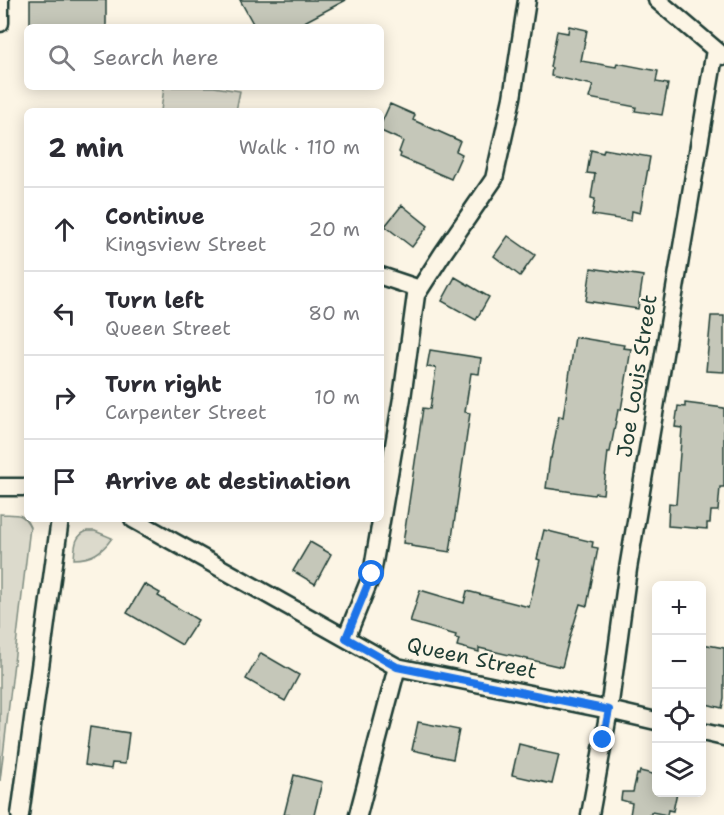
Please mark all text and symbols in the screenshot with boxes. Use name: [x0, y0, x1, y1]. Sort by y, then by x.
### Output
search box: [24, 24, 384, 90]
icon: search: [45, 41, 78, 74]
text: Search here: [93, 43, 219, 72]
text: 2 min: [48, 130, 124, 165]
text: Walk · 110 m: [239, 134, 360, 160]
text: Continue: [105, 202, 205, 231]
icon: ahead: [48, 213, 81, 246]
text: 20 m: [309, 216, 360, 242]
text: Kingsview Street: [105, 231, 267, 257]
text: Turn left: [105, 286, 204, 315]
street label: Joe Louis Street: [610, 292, 664, 460]
icon: left: [48, 297, 81, 330]
text: 80 m: [308, 300, 360, 326]
text: Queen Street: [105, 315, 231, 341]
text: Turn right: [105, 370, 222, 399]
icon: right: [48, 381, 81, 414]
text: 10 m: [314, 384, 360, 410]
text: Carpenter Street: [105, 399, 267, 425]
icon: arrive: [48, 465, 81, 498]
text: Arrive at destination: [105, 467, 351, 496]
route start: [358, 560, 384, 586]
map controls: [652, 581, 706, 797]
button: +: [652, 581, 706, 635]
street label: Queen Street: [404, 631, 540, 685]
button: −: [652, 635, 706, 689]
button: locate: [652, 689, 706, 743]
route end: [589, 726, 615, 752]
button: layers: [652, 743, 706, 797]

